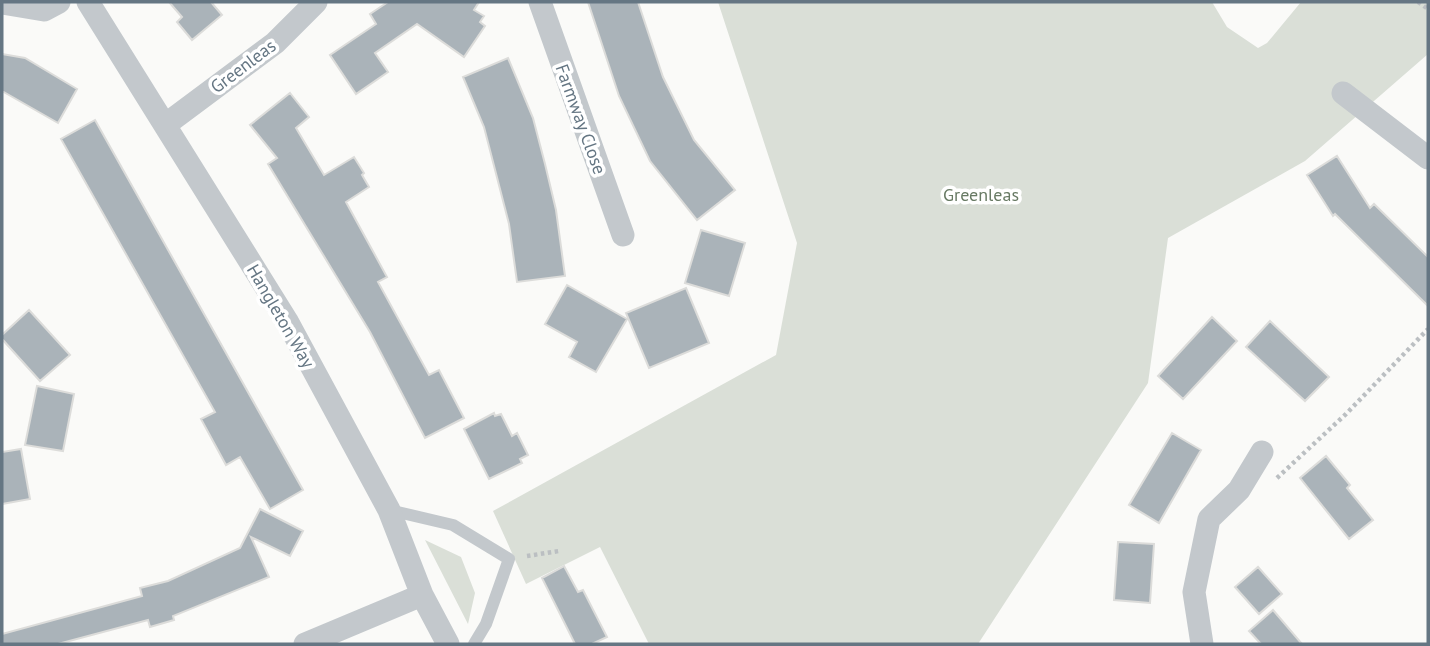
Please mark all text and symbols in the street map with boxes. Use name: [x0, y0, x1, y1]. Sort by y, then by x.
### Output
street label: Greenleas: [206, 34, 280, 98]
street label: Farmway Close: [550, 61, 612, 177]
park label: Greenleas: [943, 183, 1019, 206]
street label: Hangleton Way: [242, 260, 320, 373]

